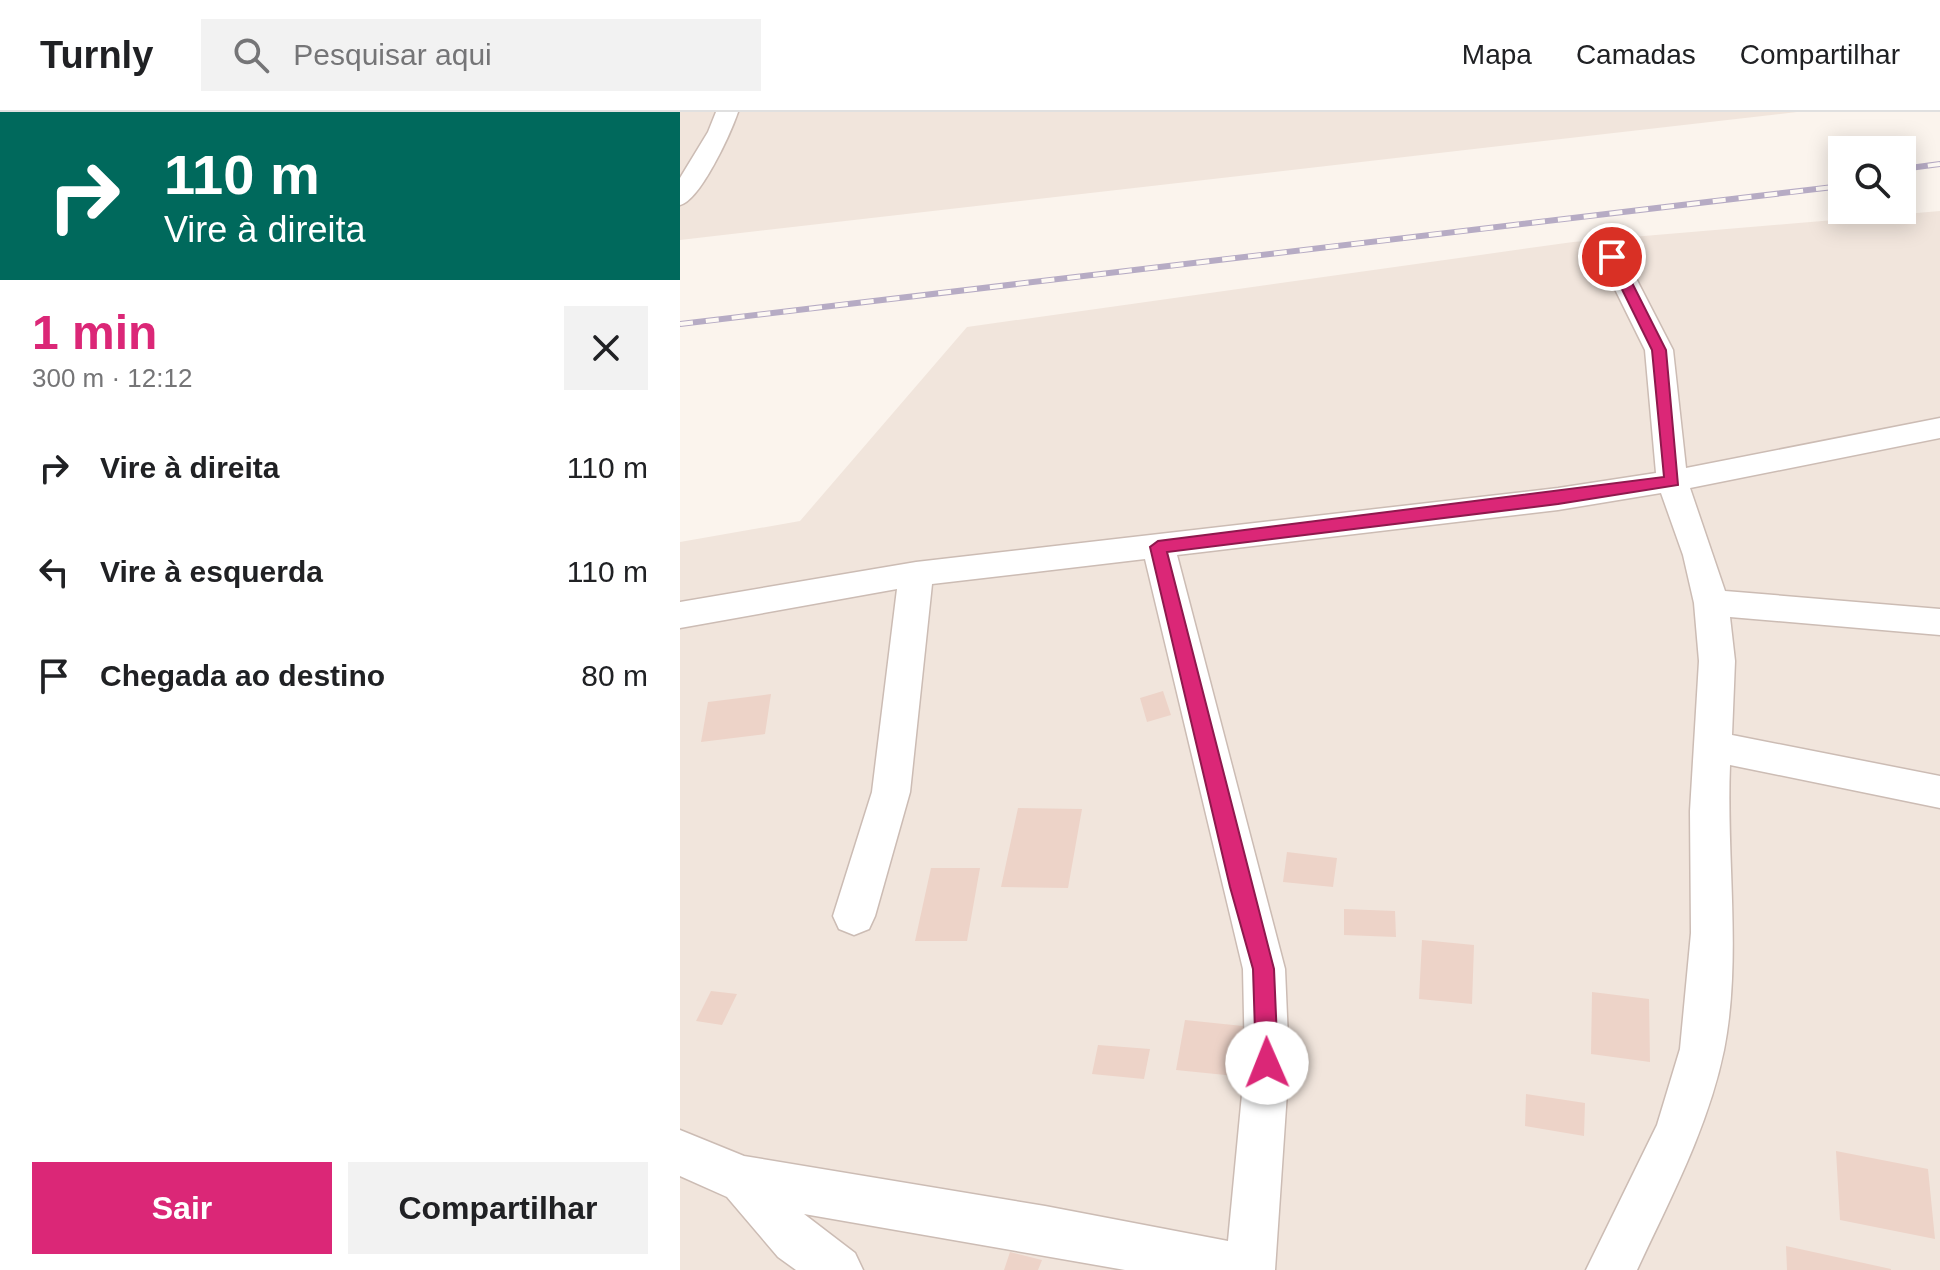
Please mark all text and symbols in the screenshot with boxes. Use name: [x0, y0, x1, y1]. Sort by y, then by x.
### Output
search box: [201, 19, 761, 91]
icon: search: [229, 33, 273, 77]
text: Turnly: [40, 34, 153, 76]
text: Pesquisar aqui: [293, 38, 492, 71]
text: Mapa: [1462, 39, 1532, 70]
text: Camadas: [1576, 39, 1696, 70]
text: Compartilhar: [1740, 39, 1900, 70]
map controls: [1828, 136, 1916, 224]
button: search: [1828, 136, 1916, 224]
text: 110 m: [164, 143, 320, 206]
icon: right: [32, 144, 136, 248]
text: Vire à direita: [164, 209, 365, 250]
pin: [1578, 223, 1646, 291]
icon: arrive: [1590, 235, 1634, 279]
text: 1 min: [32, 306, 157, 359]
button: close: [564, 306, 648, 390]
text: 300 m · 12:12: [32, 363, 192, 393]
icon: right: [32, 446, 76, 490]
text: Vire à direita: [100, 451, 280, 484]
text: 110 m: [567, 451, 648, 484]
icon: left: [32, 550, 76, 594]
text: Vire à esquerda: [100, 555, 323, 588]
text: 110 m: [567, 555, 648, 588]
icon: arrive: [32, 654, 76, 698]
text: Chegada ao destino: [100, 659, 385, 692]
text: 80 m: [581, 659, 648, 692]
position arrow: [1225, 1021, 1309, 1105]
button: Sair: [32, 1162, 332, 1254]
button: Compartilhar: [348, 1162, 648, 1254]

